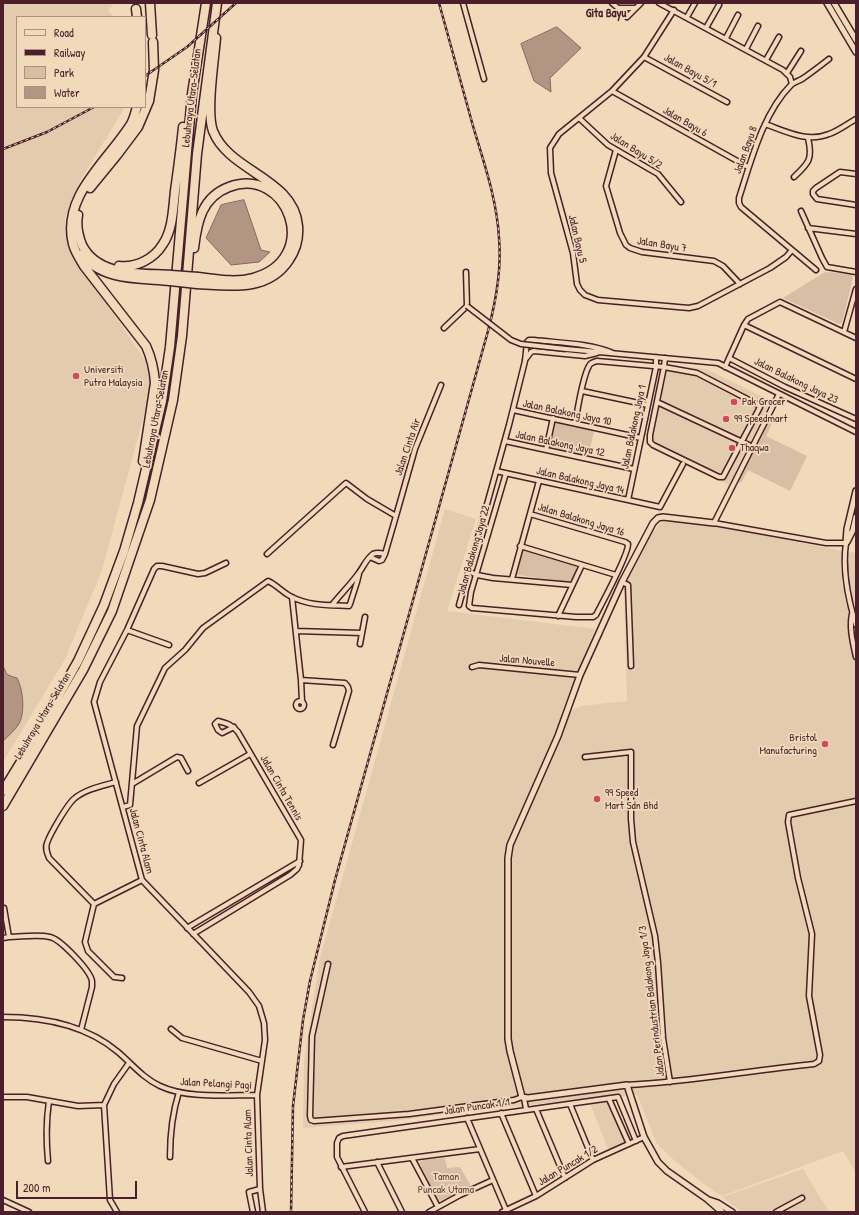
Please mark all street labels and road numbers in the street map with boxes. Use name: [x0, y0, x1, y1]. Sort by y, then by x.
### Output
street label: Lebuhraya Utara–Selatan: [179, 48, 205, 148]
street label: Jalan Bayu 5/1: [661, 51, 719, 91]
street label: Jalan Bayu 6: [660, 104, 710, 140]
street label: Jalan Bayu 8: [731, 125, 761, 175]
street label: Jalan Bayu 5/2: [607, 130, 665, 172]
street label: Jalan Bayu 5: [565, 214, 589, 264]
street label: Jalan Bayu 7: [636, 235, 688, 255]
street label: Jalan Balakong Jaya 23: [752, 355, 840, 407]
street label: Lebuhraya Utara–Selatan: [140, 369, 172, 469]
street label: Jalan Balakong Jaya 1: [619, 384, 649, 470]
street label: Jalan Balakong Jaya 10: [521, 397, 613, 429]
street label: Jalan Cinta Air: [392, 417, 424, 477]
street label: Jalan Balakong Jaya 12: [514, 428, 606, 460]
street label: Jalan Balakong Jaya 14: [535, 464, 625, 498]
street label: Jalan Balakong Jaya 16: [536, 501, 626, 539]
street label: Jalan Balakong Jaya 22: [455, 504, 493, 596]
street label: Jalan Nouvelle: [499, 652, 555, 670]
street label: Lebuhraya Utara–Selatan: [12, 670, 74, 762]
street label: Jalan Cinta Tennis: [257, 753, 305, 823]
street label: Jalan Cinta Alam: [126, 807, 156, 875]
street label: Jalan Perindustrian Balakong Jaya 1/3: [636, 925, 668, 1077]
street label: Jalan Pelangi Pagi: [180, 1076, 252, 1092]
street label: Jalan Puncak 1/1: [443, 1096, 511, 1118]
street label: Jalan Cinta Alam: [241, 1109, 257, 1177]
street label: Jalan Puncak 1/2: [536, 1143, 600, 1189]

